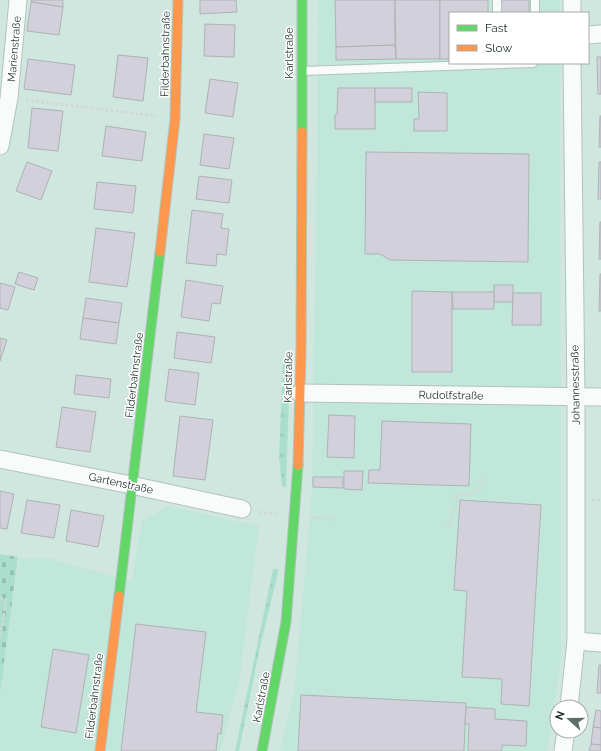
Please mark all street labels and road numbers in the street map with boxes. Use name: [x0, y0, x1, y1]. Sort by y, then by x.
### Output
street label: Filderbahnstraße: [158, 10, 173, 97]
street label: Marienstraße: [5, 15, 24, 83]
street label: Karlstraße: [283, 27, 296, 79]
street label: Filderbahnstraße: [123, 331, 146, 419]
street label: Johannesstraße: [568, 344, 583, 425]
street label: Karlstraße: [282, 351, 295, 403]
street label: Rudolfstraße: [418, 388, 484, 403]
street label: Gartenstraße: [87, 470, 155, 497]
street label: Filderbahnstraße: [83, 652, 106, 740]
street label: Karlstraße: [250, 670, 273, 724]

